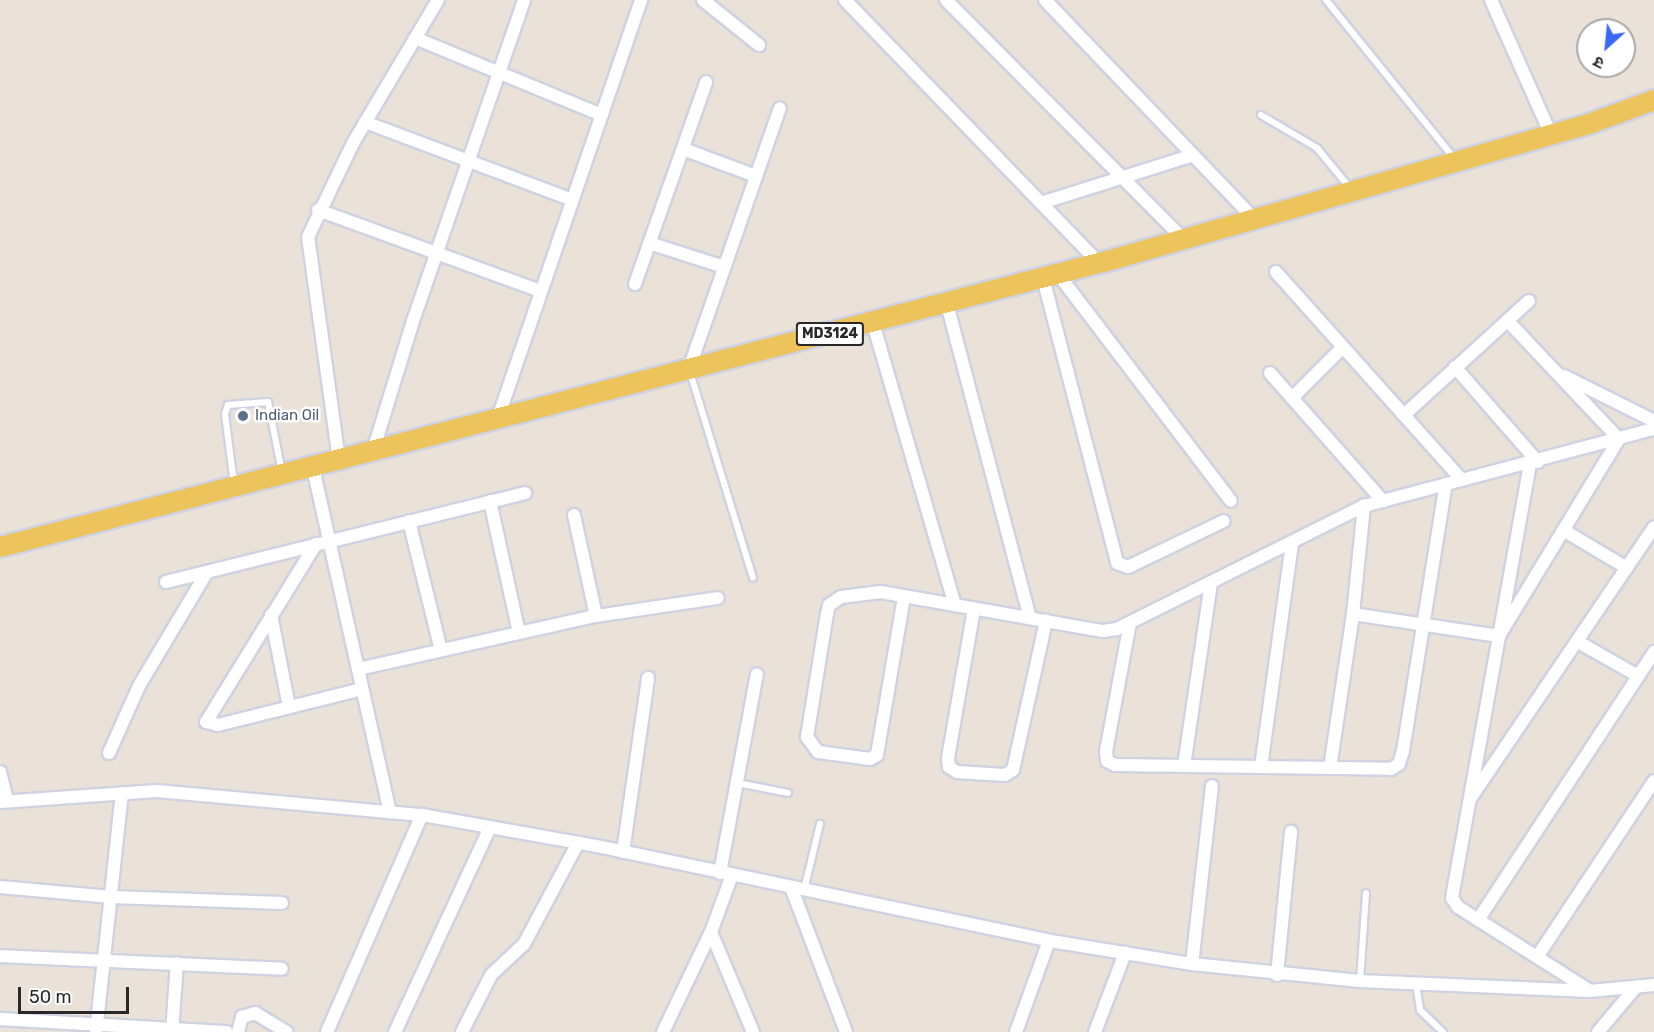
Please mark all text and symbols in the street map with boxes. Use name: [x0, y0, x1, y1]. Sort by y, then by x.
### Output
north arrow: [1576, 18, 1636, 78]
text: उ: [1590, 52, 1607, 73]
road number: MD3124: [796, 323, 864, 345]
place label: Indian Oil: [255, 407, 319, 425]
marker: Indian Oil: [236, 409, 250, 423]
scale bar: [21, 975, 132, 1013]
text: 50 m: [29, 986, 72, 1008]

